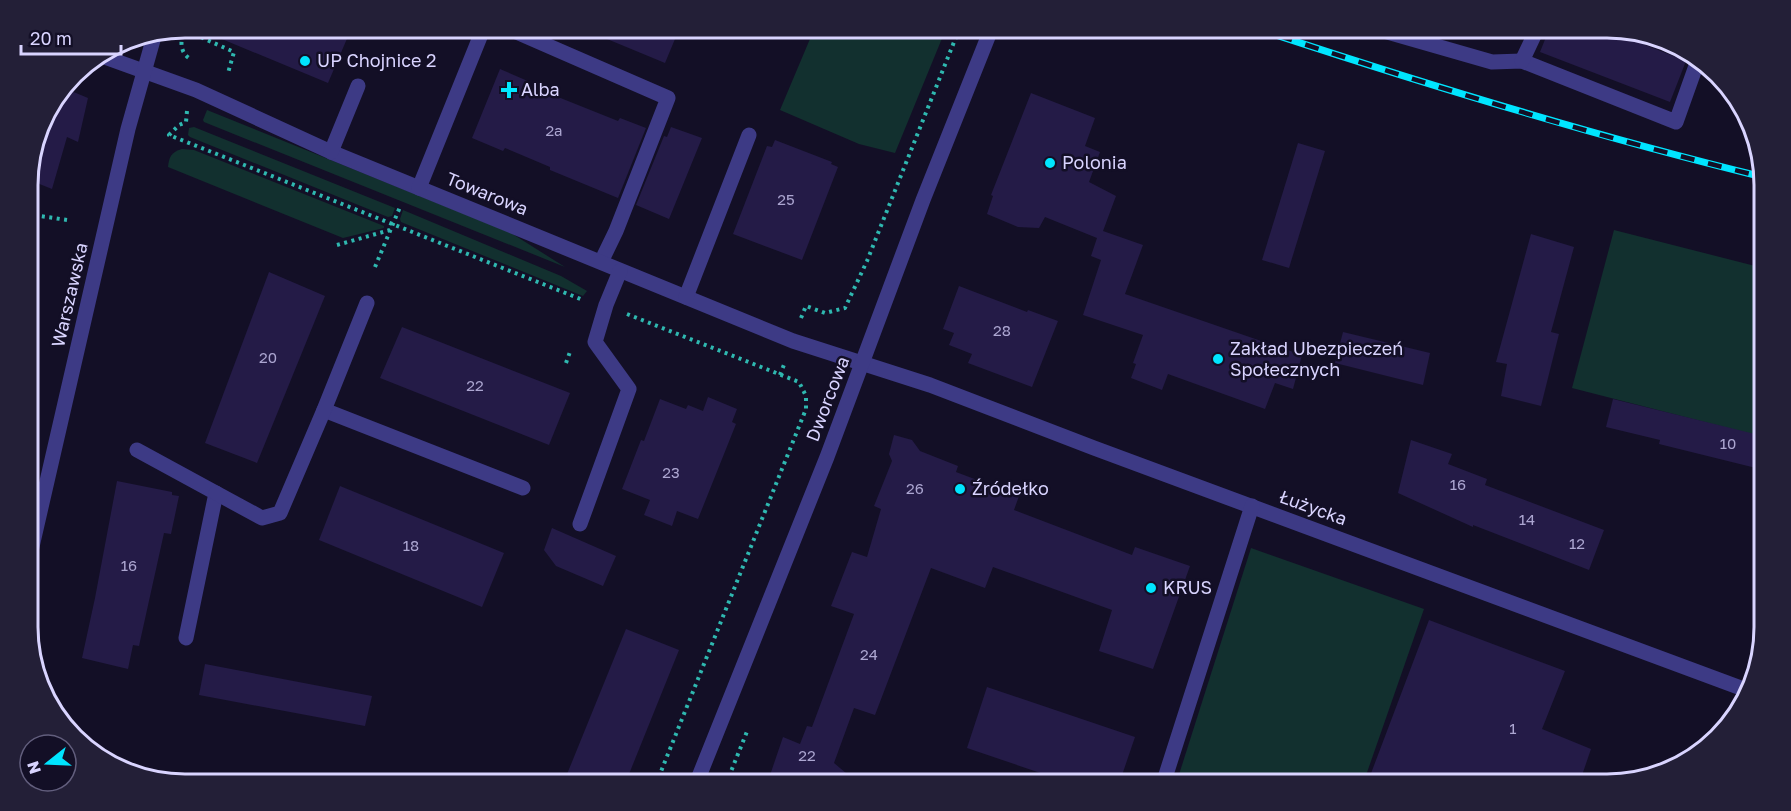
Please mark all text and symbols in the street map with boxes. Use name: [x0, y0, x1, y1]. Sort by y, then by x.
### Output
scale bar: [21, 18, 122, 56]
text: 20 m: [30, 27, 72, 49]
place label: UP Chojnice 2: [317, 49, 436, 71]
marker: UP Chojnice 2: [298, 54, 312, 68]
place label: Alba: [521, 78, 560, 100]
marker: Alba: [502, 83, 516, 97]
house number: 2a: [545, 121, 563, 139]
place label: Polonia: [1062, 151, 1127, 173]
marker: Polonia: [1043, 156, 1057, 170]
street label: Towarowa: [443, 167, 532, 219]
house number: 25: [777, 190, 795, 208]
street label: Warszawska: [46, 240, 92, 349]
house number: 28: [993, 321, 1011, 339]
place label: Zakład Ubezpieczeń Społecznych: [1230, 337, 1403, 380]
house number: 20: [259, 348, 277, 366]
marker: Zakład Ubezpieczeń Społecznych: [1211, 352, 1225, 366]
street label: Dworcowa: [801, 353, 853, 444]
house number: 22: [466, 376, 484, 394]
house number: 10: [1720, 434, 1736, 452]
house number: 23: [662, 463, 680, 481]
house number: 16: [1450, 475, 1466, 493]
place label: Źródełko: [972, 477, 1049, 499]
house number: 26: [906, 479, 924, 497]
marker: Źródełko: [953, 482, 967, 496]
street label: Łużycka: [1277, 485, 1350, 529]
house number: 14: [1519, 510, 1535, 528]
house number: 12: [1569, 534, 1585, 552]
house number: 18: [403, 536, 419, 554]
house number: 16: [121, 556, 137, 574]
place label: KRUS: [1163, 576, 1212, 598]
marker: KRUS: [1144, 581, 1158, 595]
house number: 24: [860, 645, 878, 663]
house number: 1: [1509, 719, 1517, 737]
north arrow: [18, 733, 78, 793]
house number: 22: [798, 746, 816, 764]
text: N: [22, 759, 45, 777]

